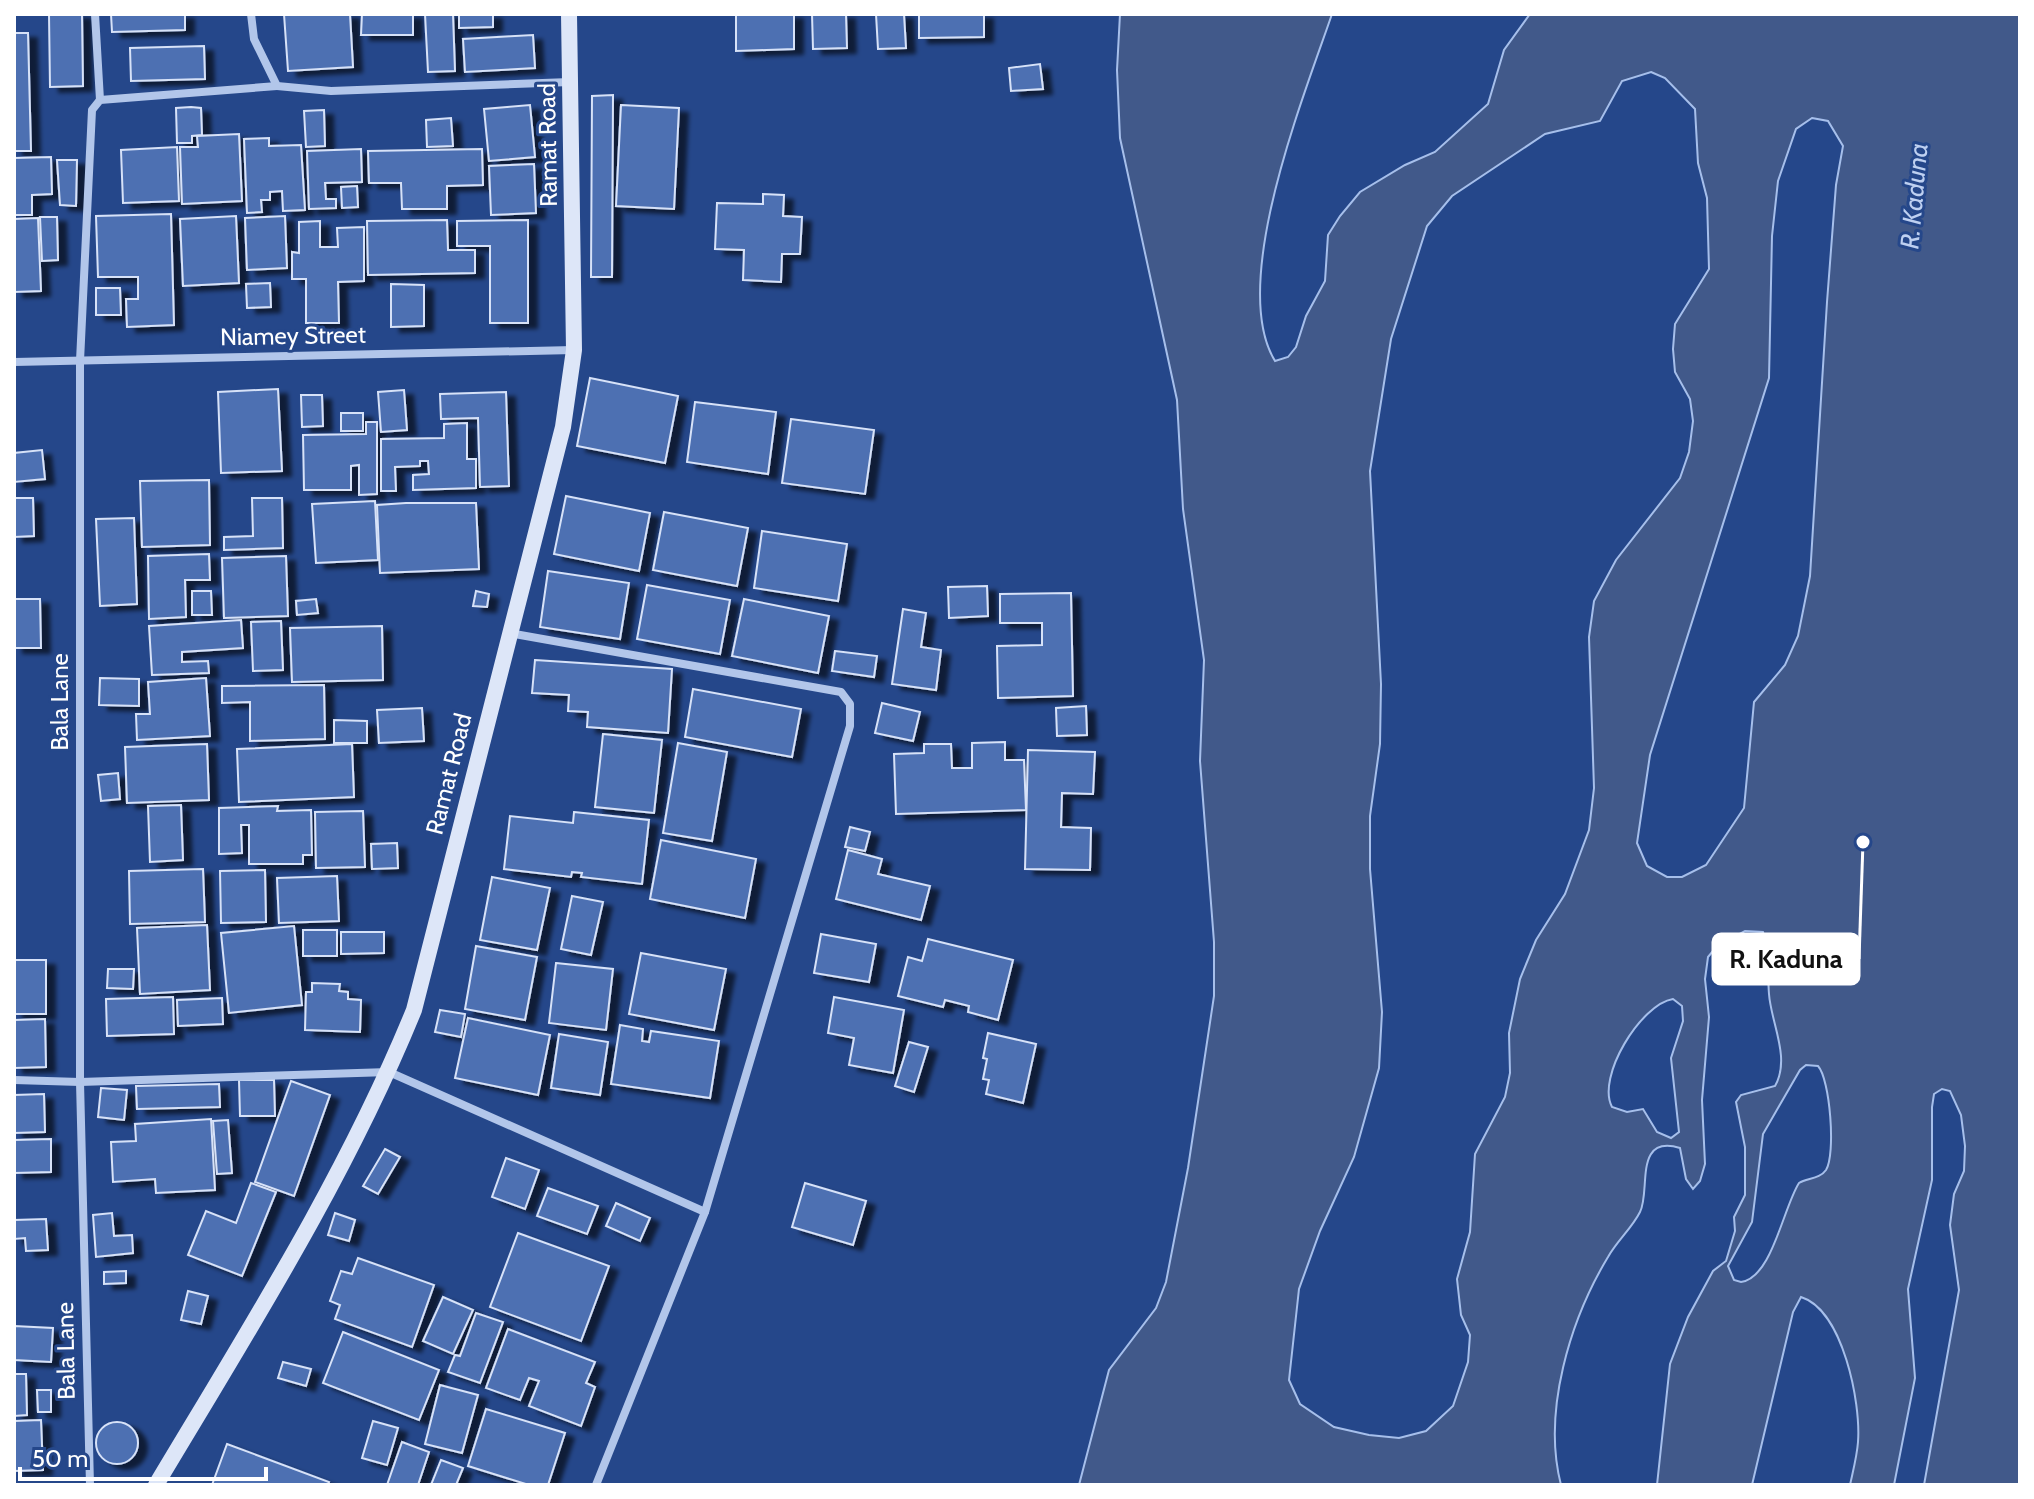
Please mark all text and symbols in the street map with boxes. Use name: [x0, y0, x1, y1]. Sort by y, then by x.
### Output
street label: Ramat Road: [532, 83, 563, 207]
water label: R. Kaduna: [1893, 142, 1935, 250]
street label: Niamey Street: [220, 320, 366, 351]
street label: Bala Lane: [45, 653, 74, 751]
street label: Ramat Road: [419, 710, 478, 837]
callout: R. Kaduna: [1713, 934, 1859, 984]
text: R. Kaduna: [1729, 943, 1843, 975]
street label: Bala Lane: [50, 1302, 81, 1400]
scale bar: [20, 1431, 266, 1481]
text: 50 m: [32, 1444, 88, 1473]

